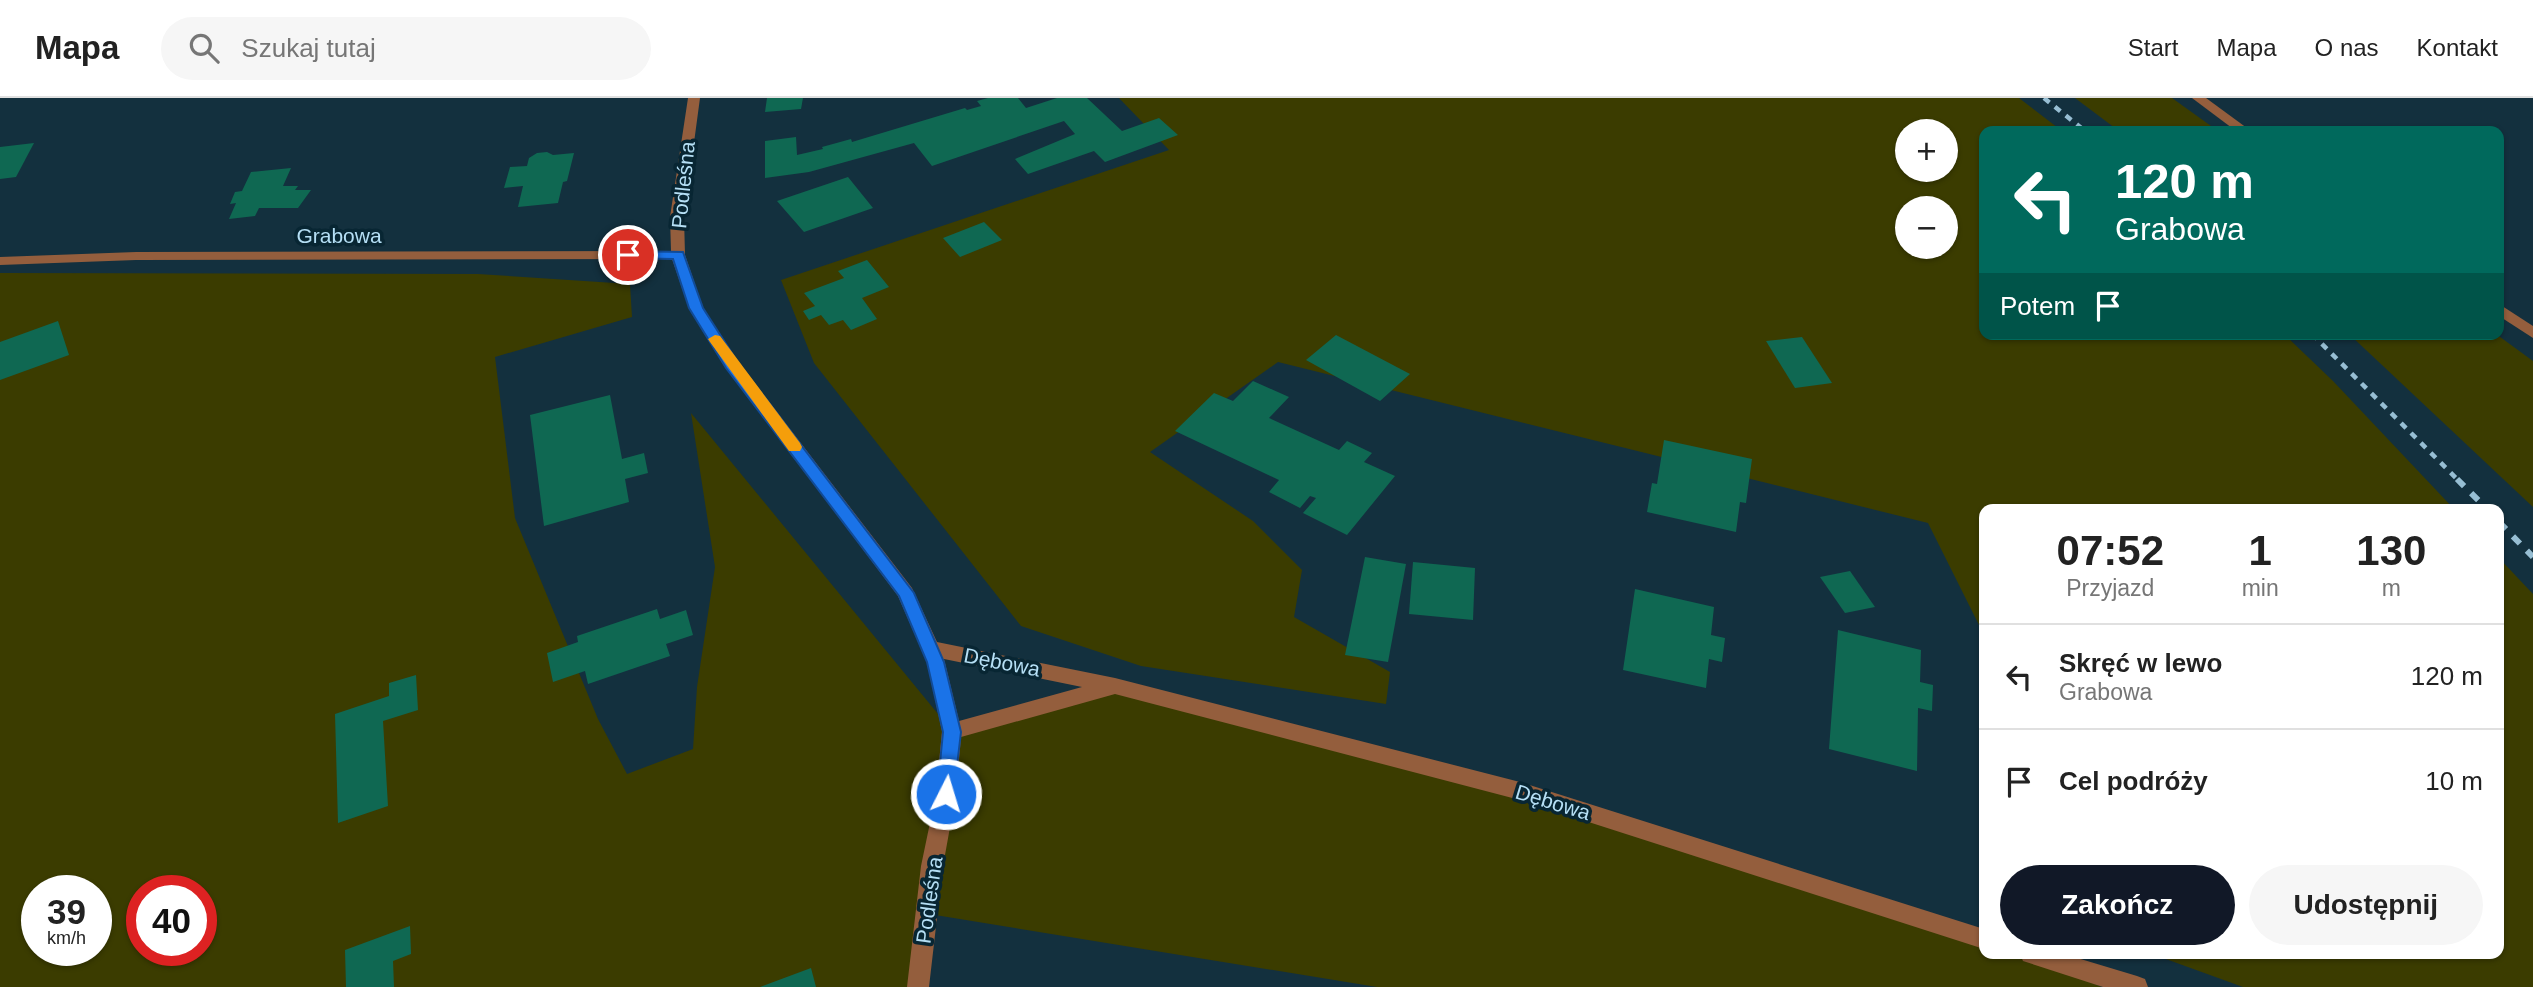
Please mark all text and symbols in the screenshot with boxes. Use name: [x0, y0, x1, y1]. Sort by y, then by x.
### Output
search box: [161, 17, 651, 80]
text: Mapa: [35, 29, 119, 66]
icon: search: [185, 29, 223, 67]
text: Szukaj tutaj: [241, 33, 376, 63]
text: Start: [2128, 34, 2179, 61]
text: Mapa: [2217, 34, 2277, 61]
text: O nas: [2315, 34, 2379, 61]
text: Kontakt: [2417, 34, 2498, 61]
map controls: [1895, 119, 1958, 259]
button: +: [1895, 119, 1958, 182]
street label: Podleśna: [667, 140, 699, 230]
icon: left: [2000, 154, 2091, 245]
text: 120 m: [2115, 154, 2254, 208]
button: −: [1895, 196, 1958, 259]
text: Grabowa: [2115, 211, 2245, 247]
street label: Grabowa: [296, 224, 382, 247]
pin: [598, 225, 658, 285]
icon: arrive: [609, 236, 647, 274]
icon: arrive: [2089, 287, 2127, 325]
text: Potem: [2000, 291, 2075, 321]
text: 07:52: [2057, 527, 2164, 574]
text: 1: [2248, 527, 2272, 574]
text: 130: [2356, 527, 2426, 574]
text: Przyjazd: [2066, 575, 2154, 601]
text: min: [2242, 575, 2279, 601]
text: m: [2382, 575, 2401, 601]
street label: Dębowa: [962, 643, 1042, 681]
text: Skręć w lewo: [2059, 648, 2222, 678]
icon: left: [2000, 658, 2038, 696]
text: 120 m: [2411, 661, 2483, 691]
text: Grabowa: [2059, 679, 2152, 705]
position arrow: [909, 757, 983, 831]
icon: arrive: [2000, 763, 2038, 801]
text: Cel podróży: [2059, 766, 2208, 796]
text: 10 m: [2425, 766, 2483, 796]
street label: Dębowa: [1513, 780, 1594, 824]
street label: Podleśna: [912, 855, 947, 945]
button: Zakończ: [2000, 865, 2235, 945]
button: Udostępnij: [2249, 865, 2483, 945]
speed limit sign: 40: [126, 875, 217, 966]
text: 39: [47, 892, 86, 931]
text: km/h: [47, 928, 86, 948]

